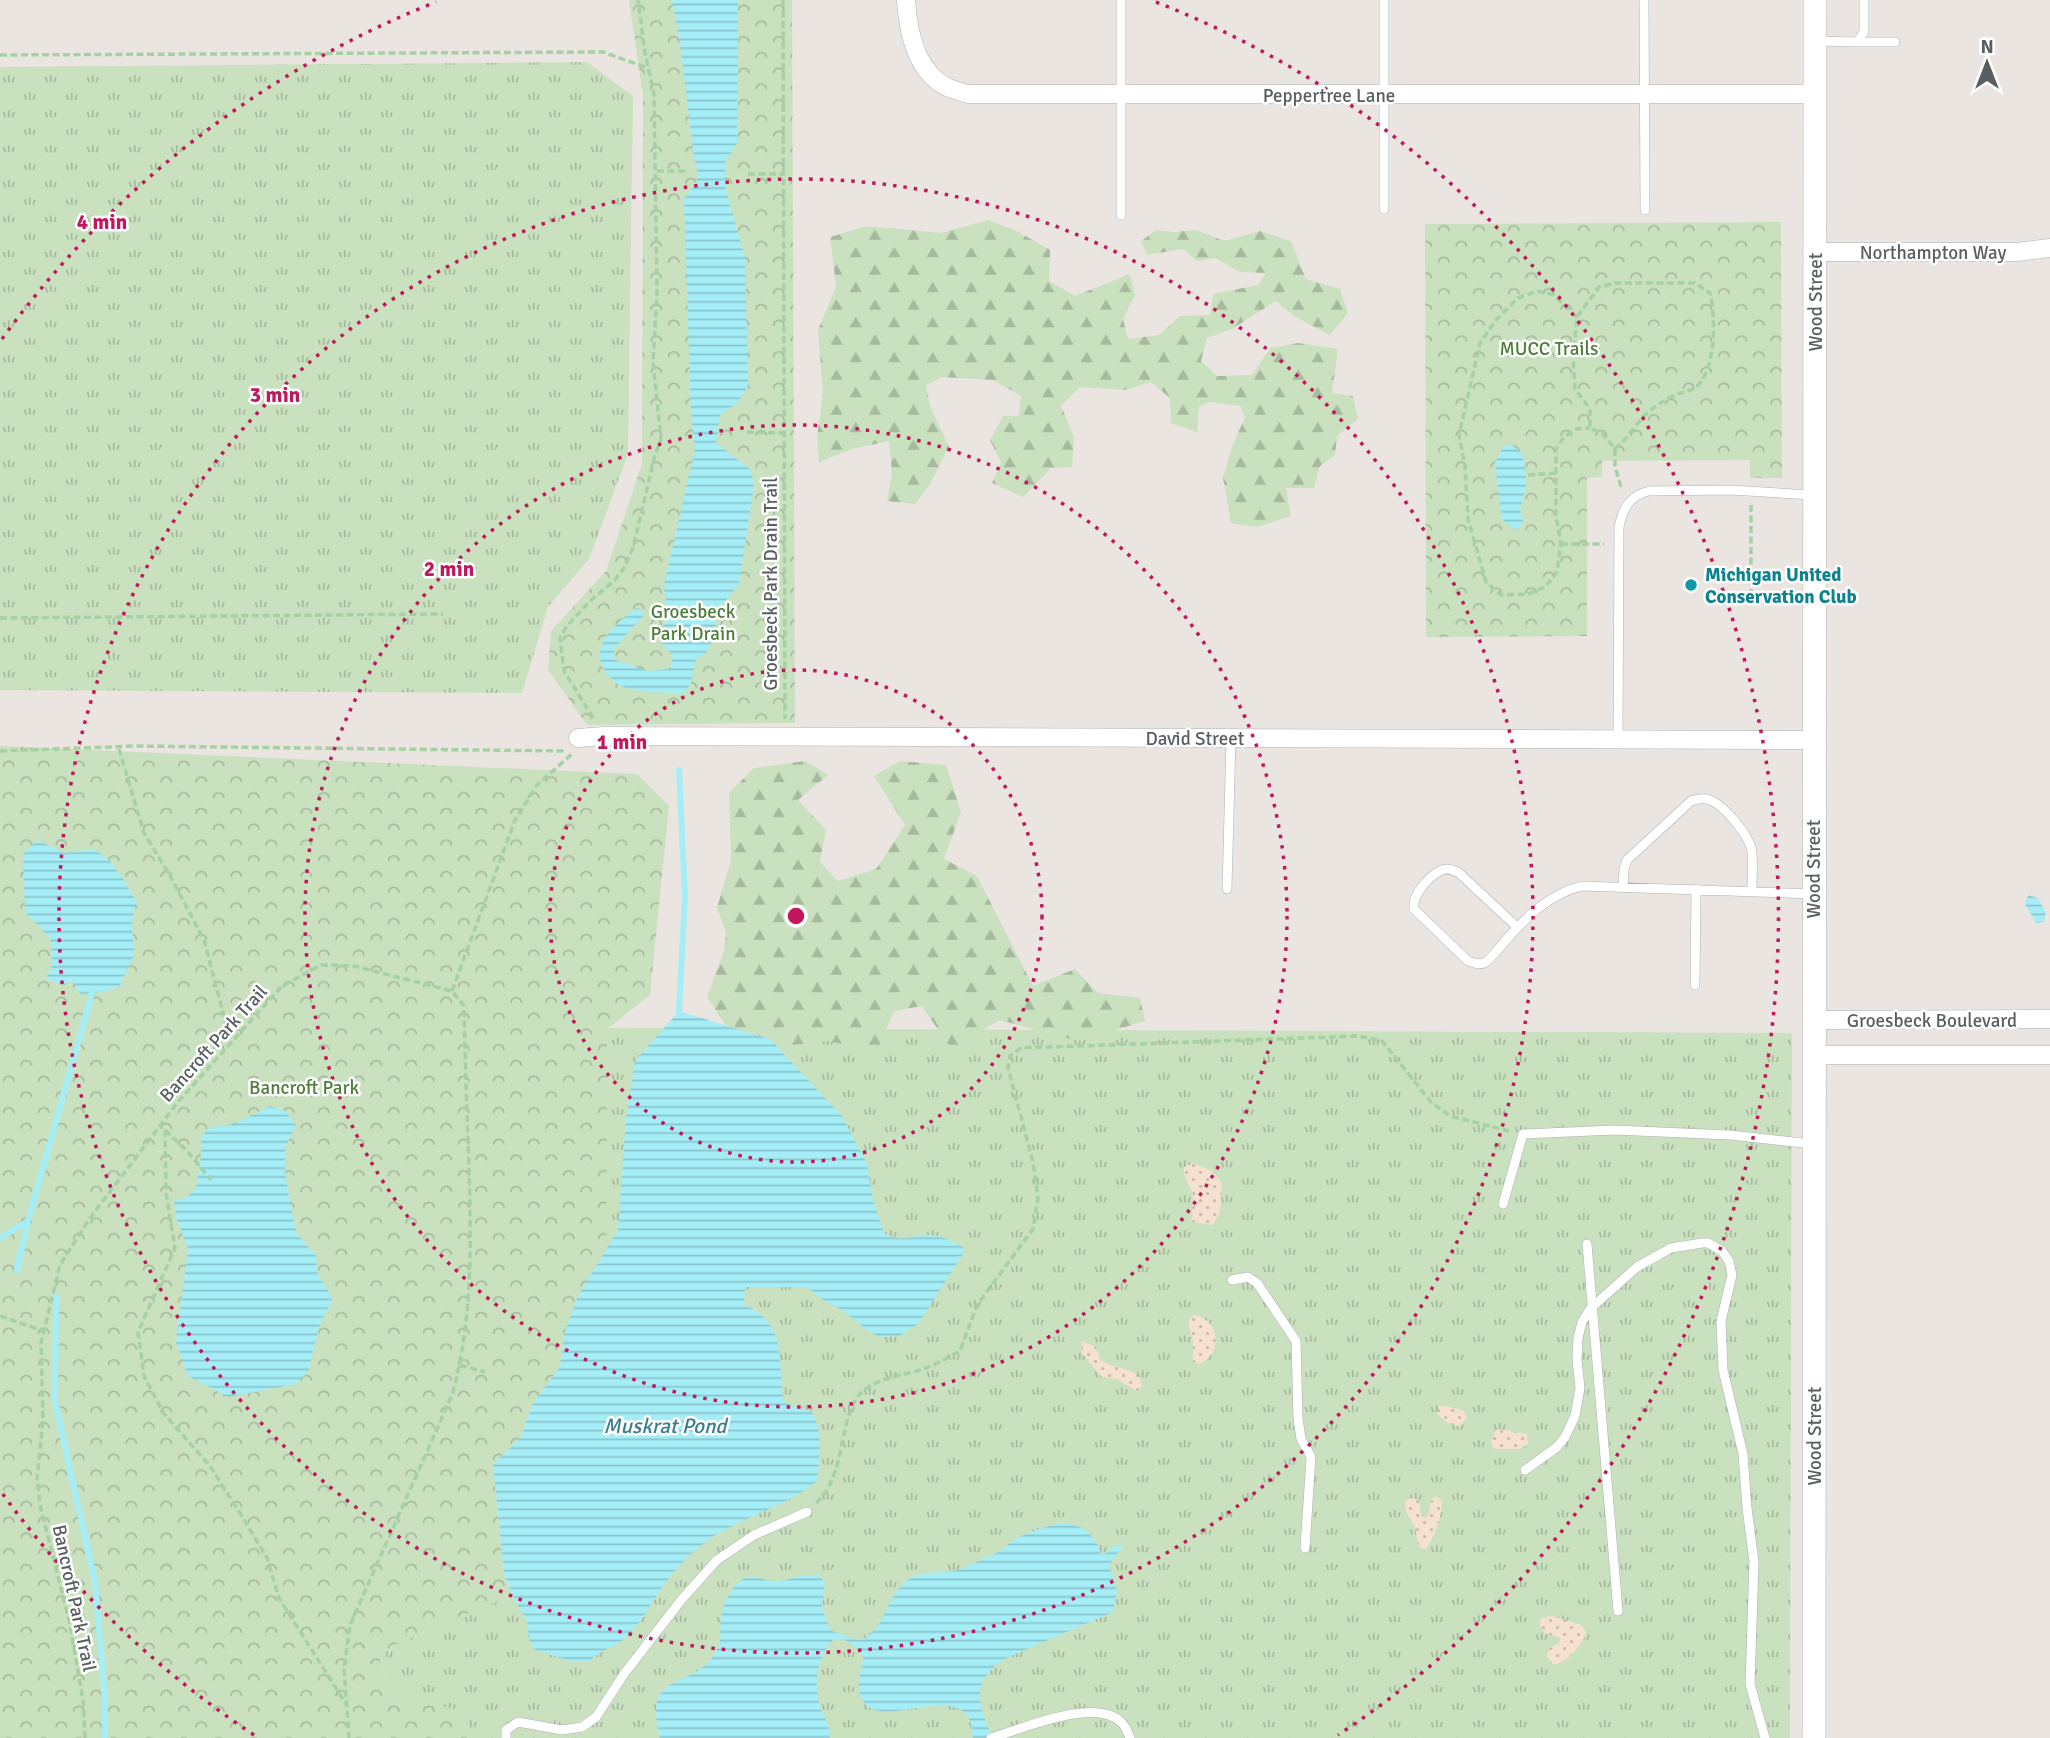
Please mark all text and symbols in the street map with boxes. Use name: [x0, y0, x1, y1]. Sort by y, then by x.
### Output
north arrow: [1952, 28, 2022, 98]
text: N: [1980, 35, 1994, 59]
street label: Peppertree Lane: [1263, 84, 1395, 108]
text: 4 min: [77, 209, 127, 235]
street label: Northampton Way: [1860, 241, 2006, 265]
street label: Wood Street: [1804, 252, 1828, 351]
park label: MUCC Trails: [1500, 337, 1598, 361]
text: 3 min: [250, 382, 300, 408]
street label: Groesbeck Park Drain Trail: [759, 477, 783, 691]
text: 2 min: [424, 556, 474, 582]
place label: Michigan United Conservation Club: [1705, 563, 1857, 609]
marker: Michigan United Conservation Club: [1683, 577, 1699, 593]
park label: Groesbeck Park Drain: [650, 600, 736, 646]
street label: David Street: [1146, 727, 1245, 751]
text: 1 min: [597, 729, 647, 755]
street label: Wood Street: [1802, 819, 1826, 918]
centre of rings: [784, 904, 808, 928]
street label: Bancroft Park Trail: [155, 980, 273, 1107]
street label: Groesbeck Boulevard: [1847, 1009, 2017, 1033]
park label: Bancroft Park: [249, 1076, 359, 1100]
street label: Wood Street: [1803, 1386, 1827, 1485]
water label: Muskrat Pond: [604, 1413, 729, 1439]
street label: Bancroft Park Trail: [47, 1522, 101, 1674]

